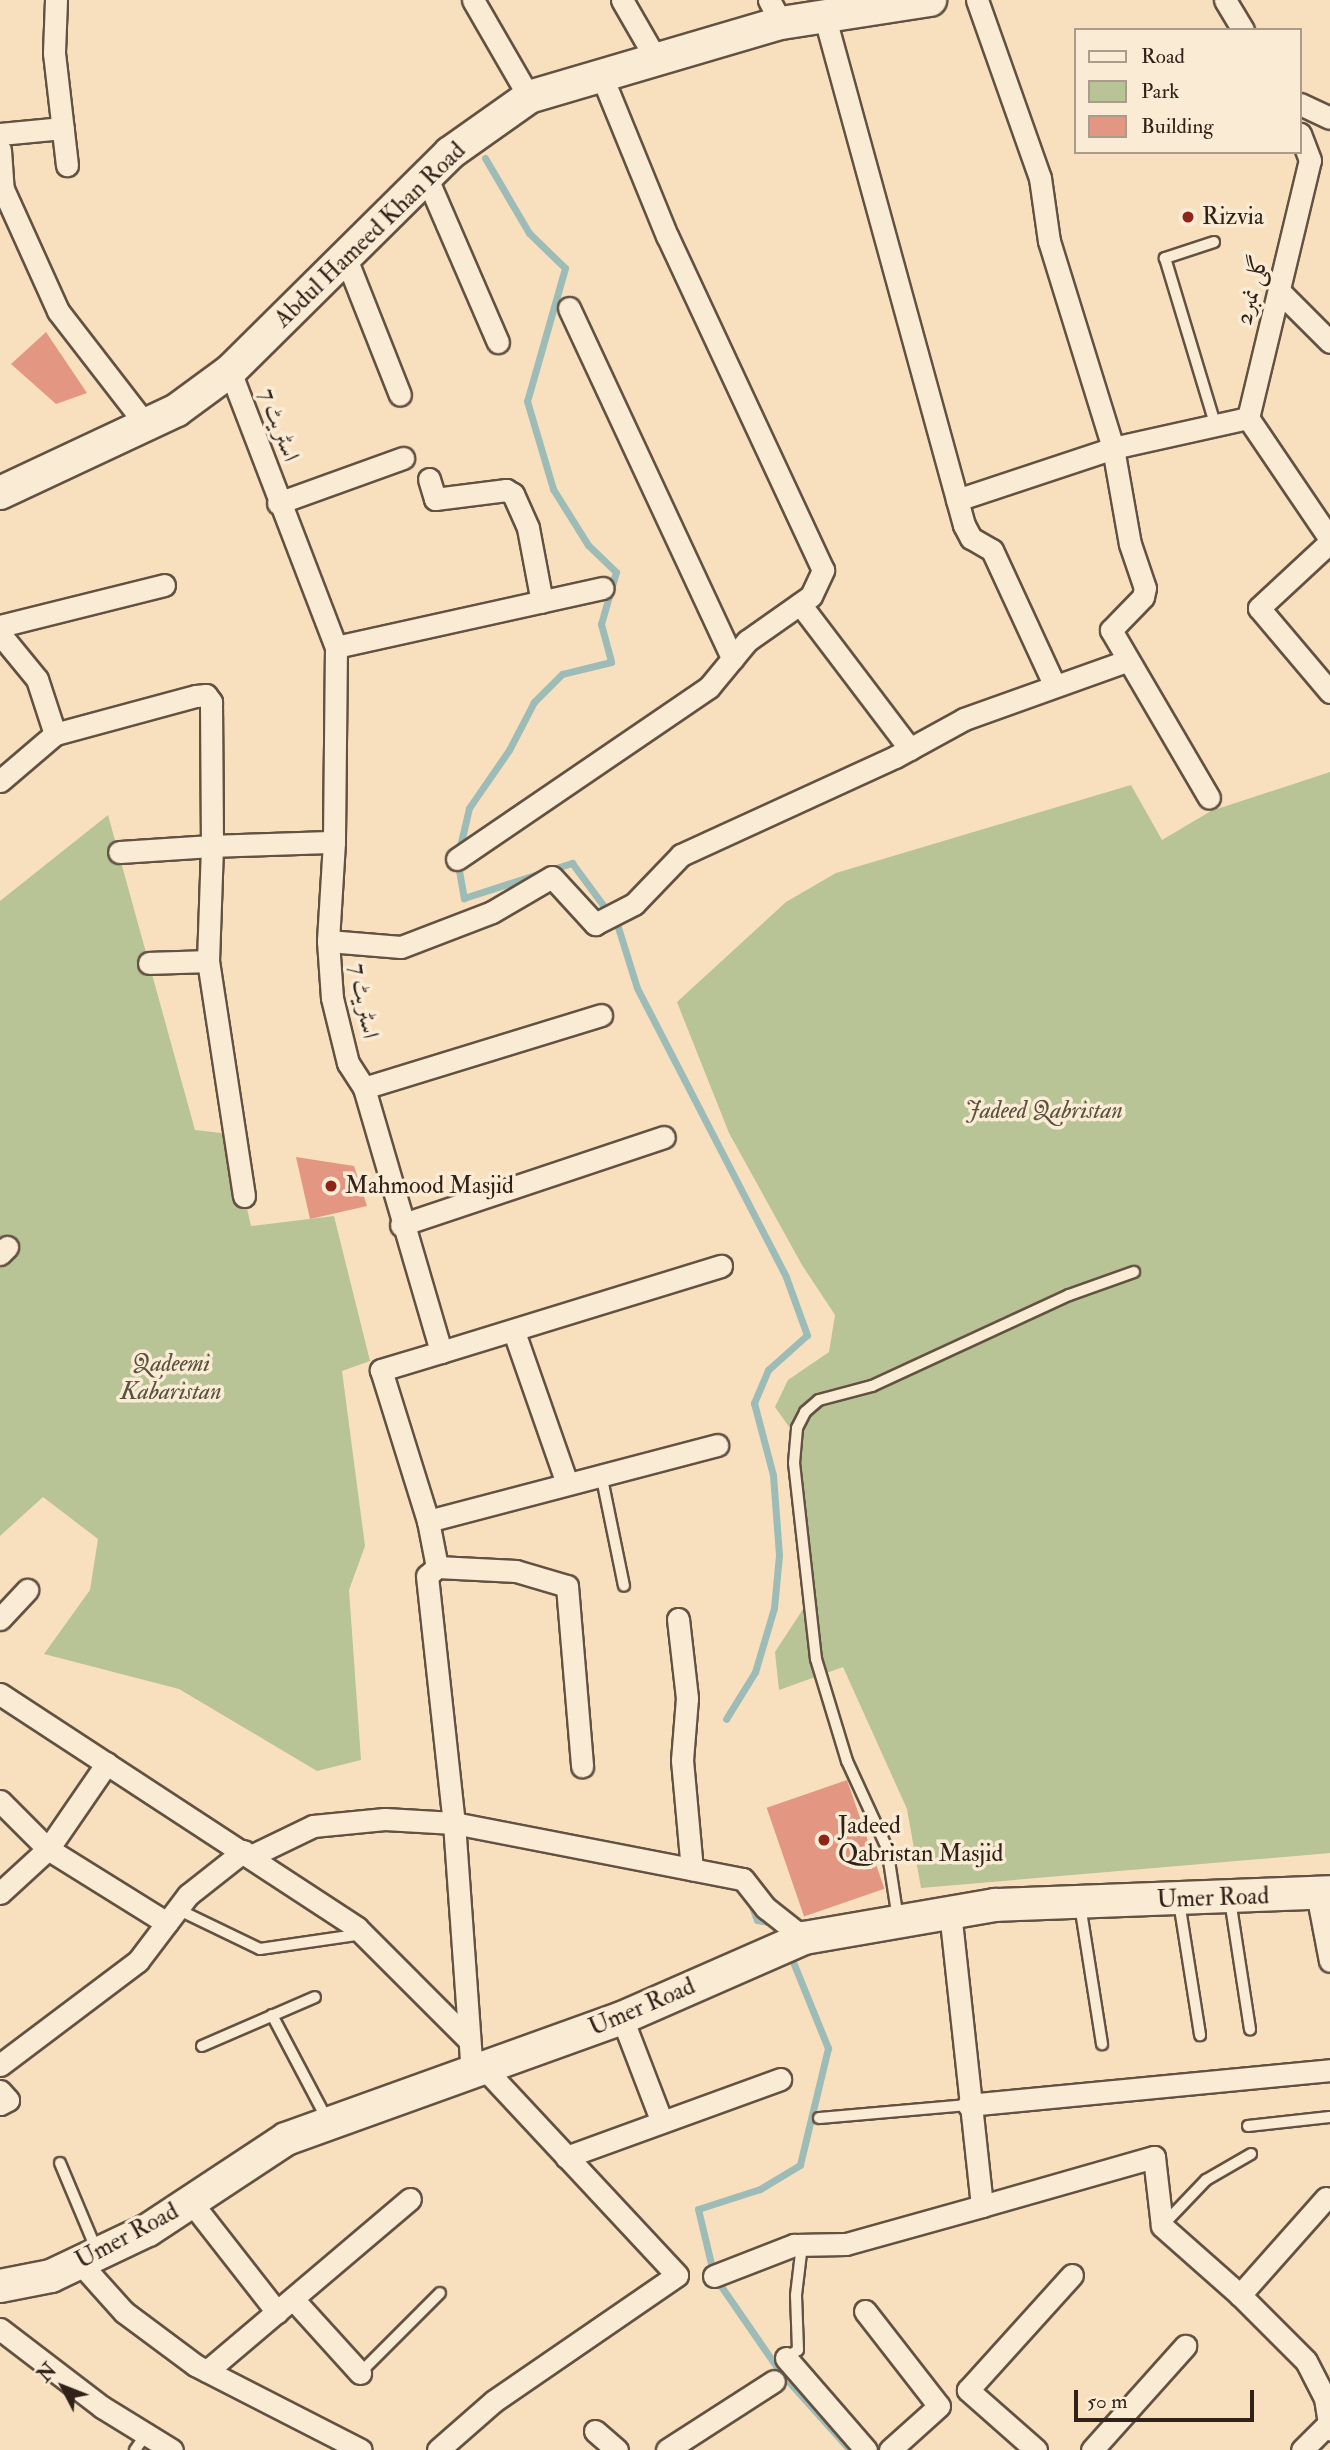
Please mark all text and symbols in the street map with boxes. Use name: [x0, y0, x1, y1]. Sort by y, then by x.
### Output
legend: [1074, 28, 1302, 154]
text: Road: [1141, 43, 1185, 70]
text: Park: [1141, 78, 1179, 105]
text: Building: [1141, 113, 1214, 140]
street label: Abdul Hameed Khan Road: [269, 136, 471, 334]
place label: Rizvia: [1202, 203, 1264, 231]
marker: Rizvia: [1180, 209, 1196, 225]
street label: گلی نمبر2: [1229, 252, 1275, 328]
street label: اسٹریٹ 7: [253, 385, 305, 465]
street label: اسٹریٹ 7: [343, 961, 385, 1041]
park label: Jadeed Qabristan: [965, 1097, 1123, 1125]
place label: Mahmood Masjid: [345, 1172, 514, 1200]
marker: Mahmood Masjid: [323, 1178, 339, 1194]
park label: Qadeemi Kabaristan: [120, 1350, 222, 1406]
place label: Jadeed Qabristan Masjid: [838, 1812, 1003, 1868]
marker: Jadeed Qabristan Masjid: [816, 1832, 832, 1848]
street label: Umer Road: [1156, 1882, 1270, 1914]
street label: Umer Road: [585, 1972, 699, 2042]
street label: Umer Road: [71, 2197, 183, 2275]
north arrow: [28, 2352, 98, 2422]
text: N: [33, 2359, 62, 2387]
scale bar: [1078, 2376, 1258, 2420]
text: 50 m: [1087, 2388, 1128, 2415]

